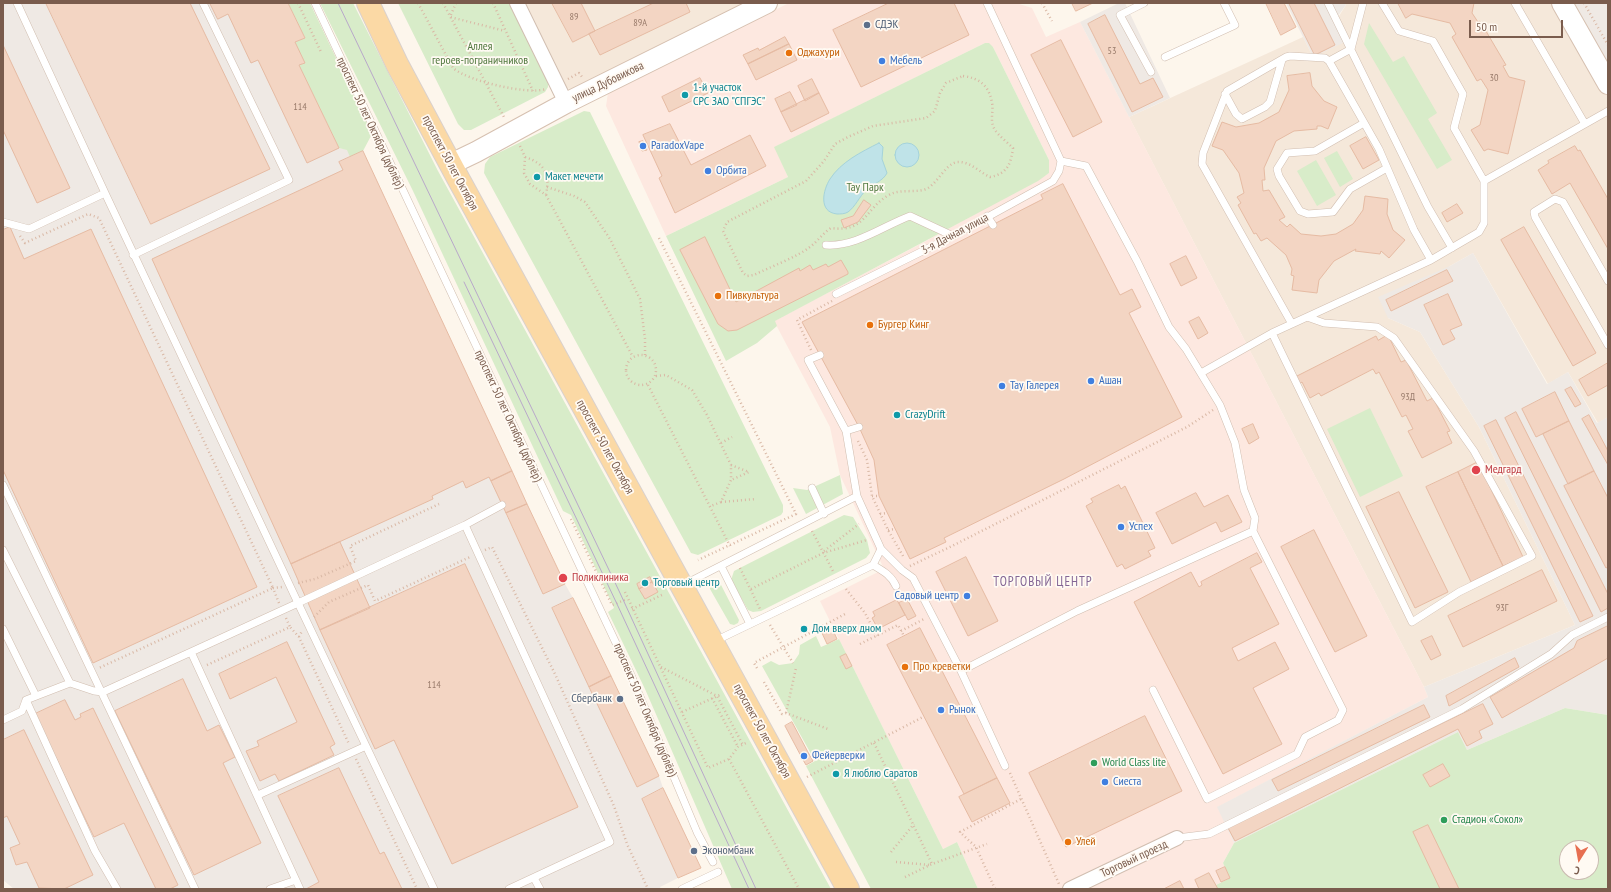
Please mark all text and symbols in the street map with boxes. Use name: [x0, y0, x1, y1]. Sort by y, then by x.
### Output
house number: 89: [570, 11, 578, 23]
scale bar: [1471, 12, 1565, 38]
house number: 89А: [633, 17, 647, 29]
place label: СДЭК: [875, 18, 898, 32]
text: 50 m: [1476, 19, 1497, 34]
marker: СДЭК: [862, 20, 872, 30]
park label: Аллея героев-пограничников: [432, 40, 528, 68]
house number: 53: [1108, 45, 1116, 57]
place label: Оджахури: [797, 46, 840, 60]
marker: Оджахури: [784, 48, 794, 58]
place label: Мебель: [890, 54, 922, 68]
street label: проспект 50 лет Октября (дублёр): [333, 55, 407, 191]
marker: Мебель: [877, 56, 887, 66]
street label: улица Дубовикова: [570, 58, 646, 106]
house number: 30: [1490, 72, 1498, 84]
place label: 1-й участок СРС ЗАО "СПГЭС": [693, 81, 765, 109]
marker: 1-й участок СРС ЗАО "СПГЭС": [680, 90, 690, 100]
house number: 114: [293, 101, 307, 113]
street label: проспект 50 лет Октября: [419, 113, 481, 213]
place label: ParadoxVape: [651, 139, 704, 153]
marker: ParadoxVape: [638, 141, 648, 151]
place label: Орбита: [716, 164, 747, 178]
marker: Орбита: [703, 166, 713, 176]
place label: Макет мечети: [545, 170, 603, 184]
marker: Макет мечети: [532, 172, 542, 182]
park label: Тау Парк: [846, 181, 884, 195]
street label: 3-я Дачная улица: [919, 210, 991, 258]
place label: Пивкультура: [726, 289, 779, 303]
marker: Пивкультура: [713, 291, 723, 301]
place label: Бургер Кинг: [878, 318, 929, 332]
marker: Бургер Кинг: [865, 320, 875, 330]
street label: проспект 50 лет Октября (дублёр): [471, 348, 545, 484]
place label: Ашан: [1099, 374, 1122, 388]
marker: Ашан: [1086, 376, 1096, 386]
place label: Тау Галерея: [1010, 379, 1059, 393]
marker: Тау Галерея: [997, 381, 1007, 391]
house number: 93Д: [1401, 391, 1415, 403]
street label: проспект 50 лет Октября: [573, 397, 637, 497]
place label: CrazyDrift: [905, 408, 946, 422]
marker: CrazyDrift: [892, 410, 902, 420]
place label: Медгард: [1485, 463, 1522, 477]
marker: Медгард: [1470, 464, 1482, 476]
place label: Успех: [1129, 520, 1153, 534]
marker: Успех: [1116, 522, 1126, 532]
place label: Поликлиника: [572, 571, 629, 585]
marker: Поликлиника: [557, 572, 569, 584]
district label: ТОРГОВЫЙ ЦЕНТР: [993, 574, 1093, 590]
place label: Торговый центр: [653, 576, 720, 590]
marker: Торговый центр: [640, 578, 650, 588]
place label: Садовый центр: [895, 589, 959, 603]
marker: Садовый центр: [962, 591, 972, 601]
house number: 93Г: [1496, 602, 1508, 614]
place label: Дом вверх дном: [812, 622, 881, 636]
marker: Дом вверх дном: [799, 624, 809, 634]
street label: проспект 50 лет Октября (дублёр): [610, 641, 680, 779]
place label: Про креветки: [913, 660, 971, 674]
marker: Про креветки: [900, 662, 910, 672]
house number: 114: [427, 679, 441, 691]
street label: проспект 50 лет Октября: [730, 681, 794, 781]
place label: Сбербанк: [571, 692, 612, 706]
marker: Сбербанк: [615, 694, 625, 704]
place label: Рынок: [949, 703, 976, 717]
marker: Рынок: [936, 705, 946, 715]
place label: Фейерверки: [812, 749, 865, 763]
marker: Фейерверки: [799, 751, 809, 761]
place label: World Class lite: [1102, 756, 1166, 770]
marker: World Class lite: [1089, 758, 1099, 768]
place label: Я люблю Саратов: [844, 767, 918, 781]
marker: Я люблю Саратов: [831, 769, 841, 779]
place label: Сиеста: [1113, 775, 1141, 789]
marker: Сиеста: [1100, 777, 1110, 787]
place label: Стадион «Сокол»: [1452, 813, 1523, 827]
marker: Стадион «Сокол»: [1439, 815, 1449, 825]
place label: Улей: [1076, 835, 1096, 849]
marker: Улей: [1063, 837, 1073, 847]
street label: Торговый проезд: [1098, 837, 1170, 881]
north arrow: [1559, 840, 1599, 880]
place label: Экономбанк: [702, 844, 754, 858]
marker: Экономбанк: [689, 846, 699, 856]
text: С: [1573, 863, 1581, 878]

